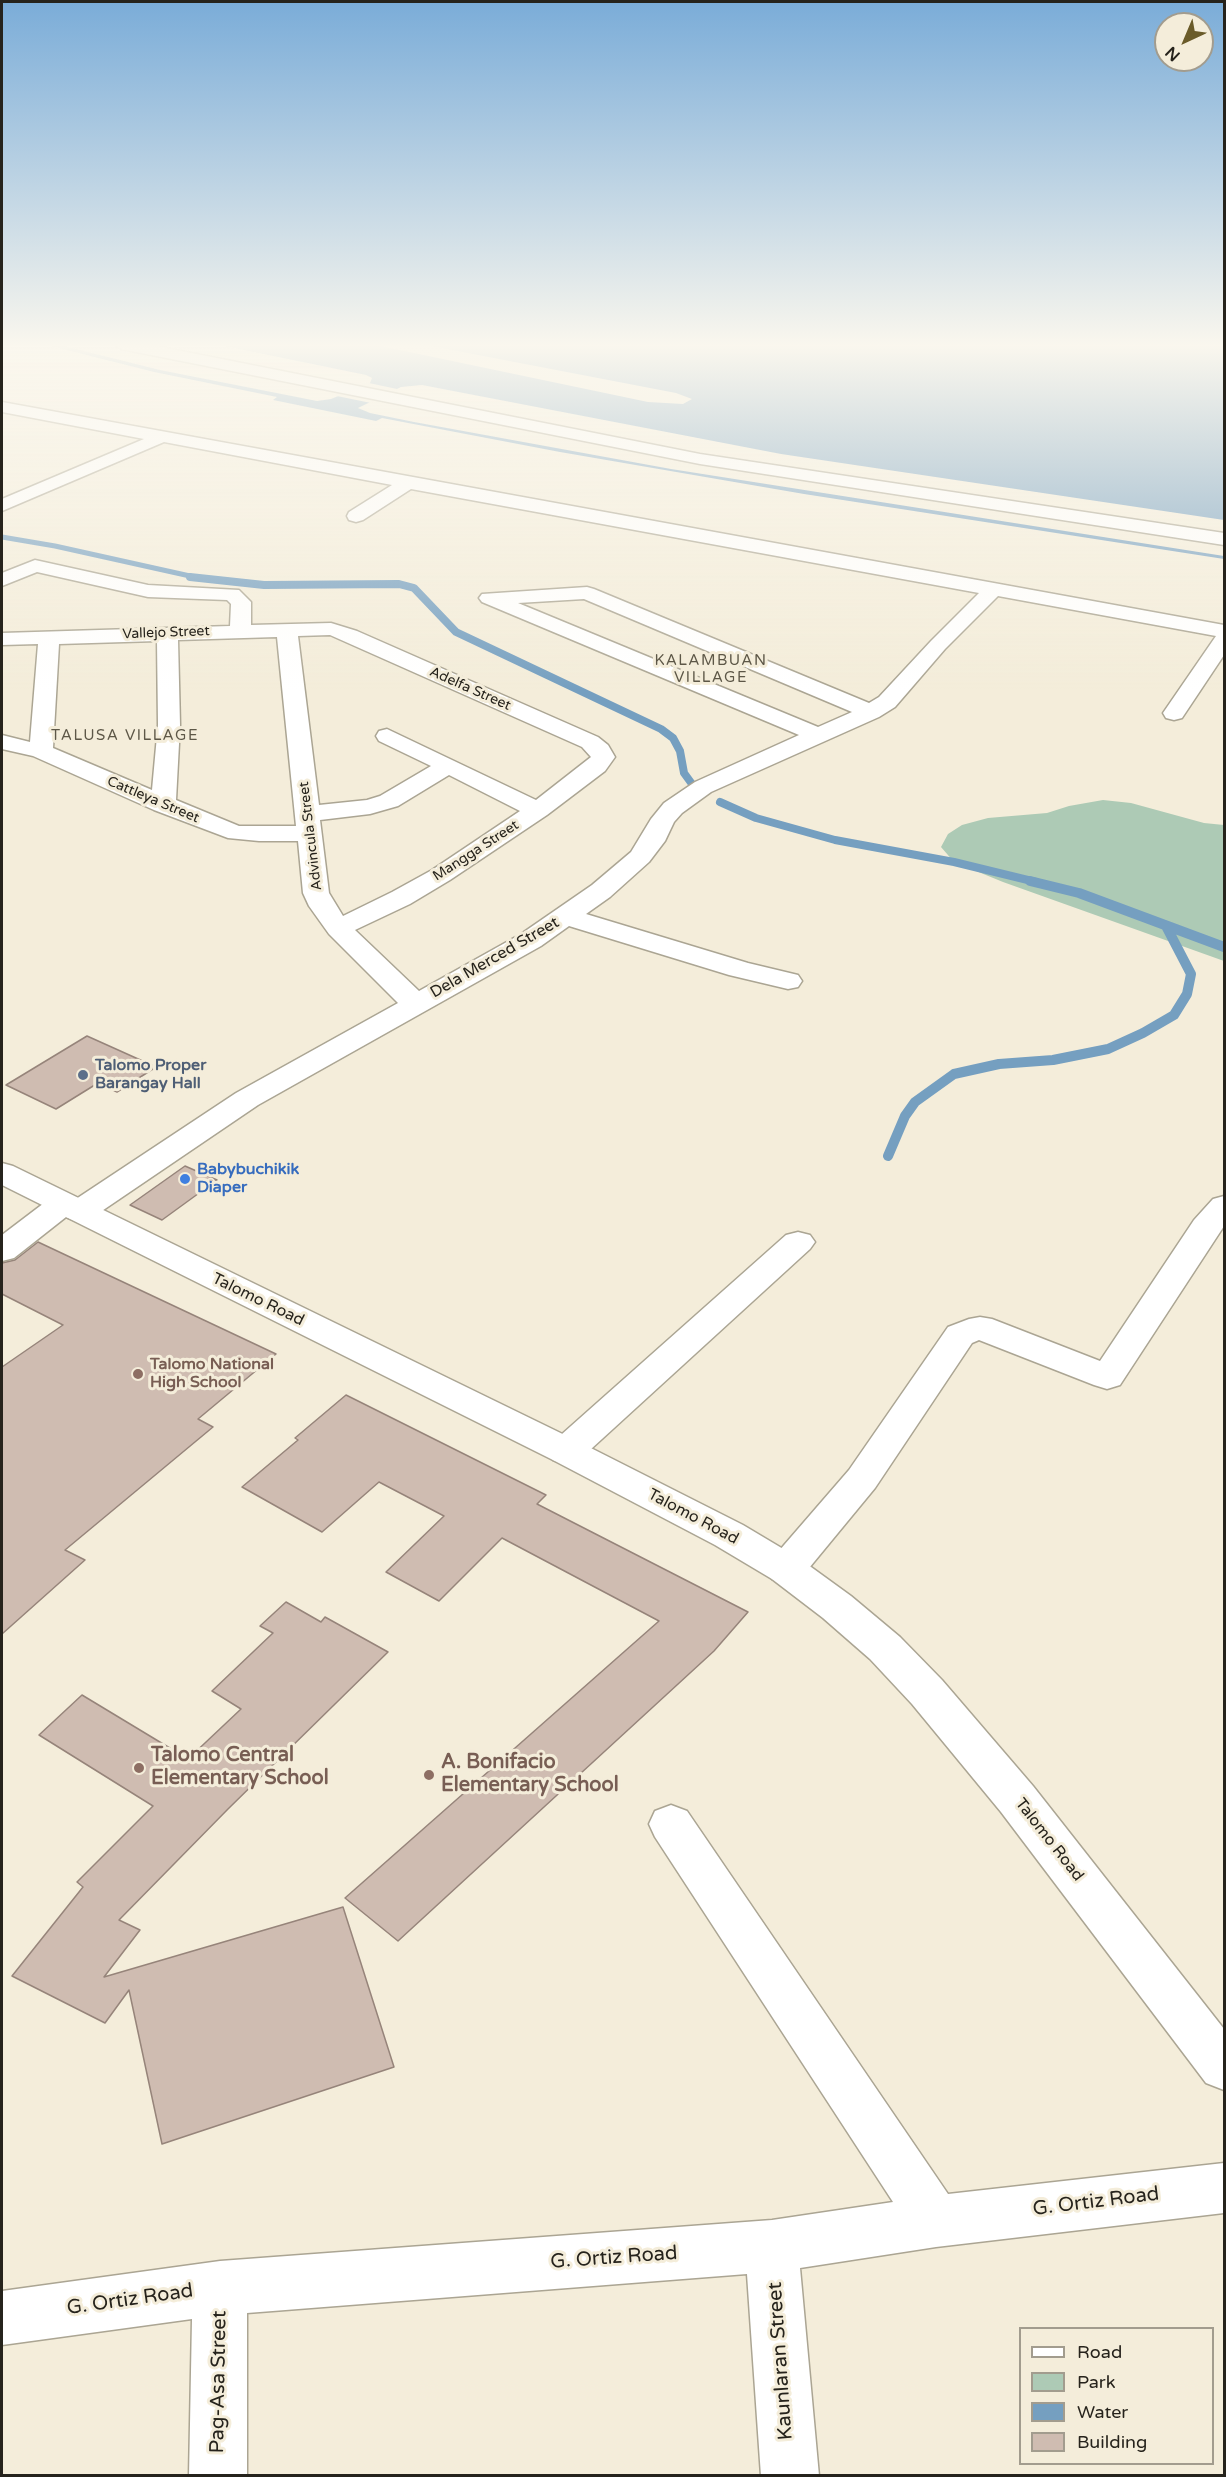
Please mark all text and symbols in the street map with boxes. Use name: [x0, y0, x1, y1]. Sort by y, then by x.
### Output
north arrow: [1154, 12, 1214, 72]
text: N: [1161, 42, 1184, 65]
street label: Vallejo Street: [122, 623, 210, 643]
district label: KALAMBUAN VILLAGE: [654, 652, 768, 687]
street label: Adelfa Street: [427, 664, 513, 714]
district label: TALUSA VILLAGE: [51, 727, 199, 745]
street label: Cattleya Street: [104, 773, 202, 827]
street label: Advincula Street: [296, 781, 326, 891]
street label: Mangga Street: [430, 817, 522, 885]
street label: Dela Merced Street: [427, 913, 563, 1003]
place label: Talomo Proper Barangay Hall: [95, 1056, 206, 1094]
marker: Talomo Proper Barangay Hall: [76, 1068, 90, 1082]
place label: Babybuchikik Diaper: [197, 1160, 299, 1198]
marker: Babybuchikik Diaper: [178, 1172, 192, 1186]
street label: Talomo Road: [209, 1269, 307, 1331]
place label: Talomo National High School: [150, 1355, 274, 1393]
marker: Talomo National High School: [131, 1367, 145, 1381]
street label: Talomo Road: [644, 1485, 742, 1549]
place label: Talomo Central Elementary School: [151, 1744, 329, 1791]
place label: A. Bonifacio Elementary School: [441, 1751, 619, 1798]
marker: Talomo Central Elementary School: [132, 1761, 146, 1775]
marker: A. Bonifacio Elementary School: [422, 1768, 436, 1782]
street label: Talomo Road: [1011, 1795, 1087, 1885]
street label: G. Ortiz Road: [1031, 2182, 1161, 2222]
street label: G. Ortiz Road: [550, 2242, 678, 2274]
street label: G. Ortiz Road: [65, 2279, 195, 2321]
street label: Kaunlaran Street: [763, 2281, 799, 2441]
street label: Pag-Asa Street: [206, 2310, 232, 2454]
legend: [1019, 2327, 1214, 2465]
text: Road: [1077, 2341, 1122, 2363]
text: Park: [1077, 2371, 1115, 2393]
text: Water: [1077, 2401, 1128, 2423]
text: Building: [1077, 2431, 1147, 2453]

